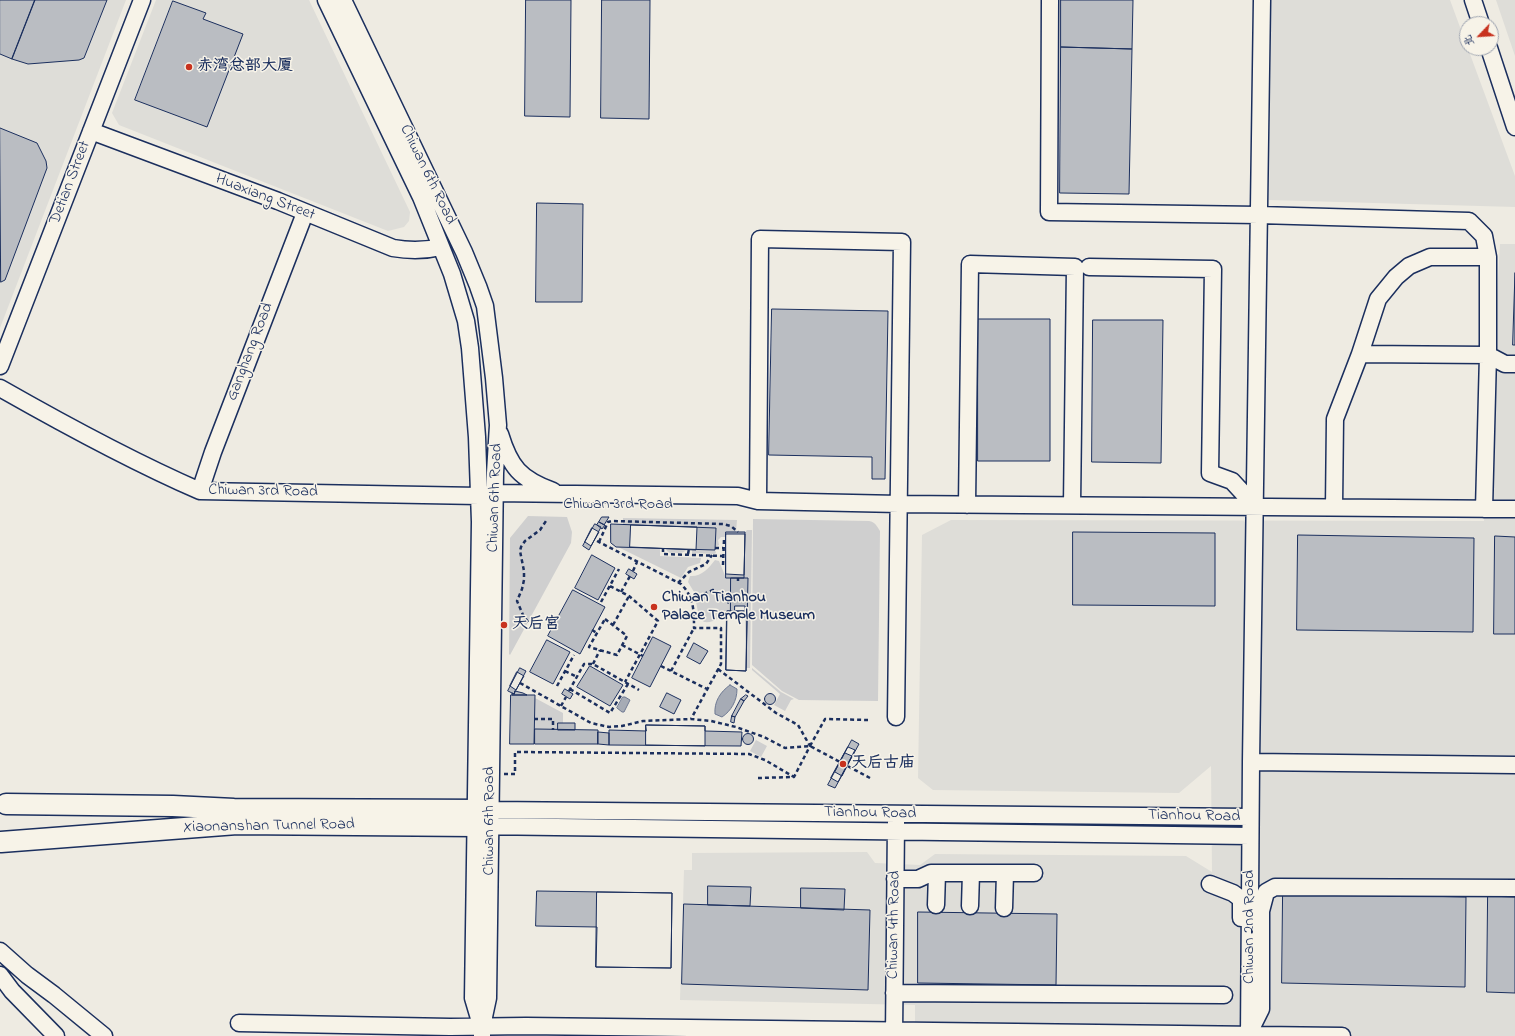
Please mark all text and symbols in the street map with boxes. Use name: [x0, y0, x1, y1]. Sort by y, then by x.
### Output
north arrow: [1459, 16, 1499, 56]
text: 北: [1459, 32, 1479, 49]
place label: 赤湾总部大厦: [197, 57, 293, 77]
marker: 赤湾总部大厦: [184, 62, 194, 72]
street label: Chiwan 6th Road: [394, 122, 460, 228]
street label: Detian Street: [46, 138, 96, 228]
street label: Huaxiang Street: [212, 170, 318, 226]
street label: Ganghang Road: [224, 300, 278, 404]
street label: Chiwan 6th Road: [485, 443, 507, 553]
street label: Chiwan 3rd Road: [208, 481, 318, 503]
street label: Chiwan 3rd Road: [563, 495, 673, 515]
place label: Chiwan Tianhou Palace Temple Museum: [662, 588, 815, 626]
marker: Chiwan Tianhou Palace Temple Museum: [649, 602, 659, 612]
place label: 天后宫: [512, 615, 560, 635]
marker: 天后宫: [499, 620, 509, 630]
place label: 天后古庙: [851, 754, 915, 774]
marker: 天后古庙: [838, 759, 848, 769]
street label: Chiwan 6th Road: [480, 766, 500, 876]
street label: Tianhou Road: [824, 804, 916, 824]
street label: Tianhou Road: [1148, 807, 1240, 827]
street label: Xiaonanshan Tunnel Road: [183, 816, 355, 838]
street label: Chiwan 2nd Road: [1240, 870, 1260, 984]
street label: Chiwan 4th Road: [884, 871, 906, 979]

